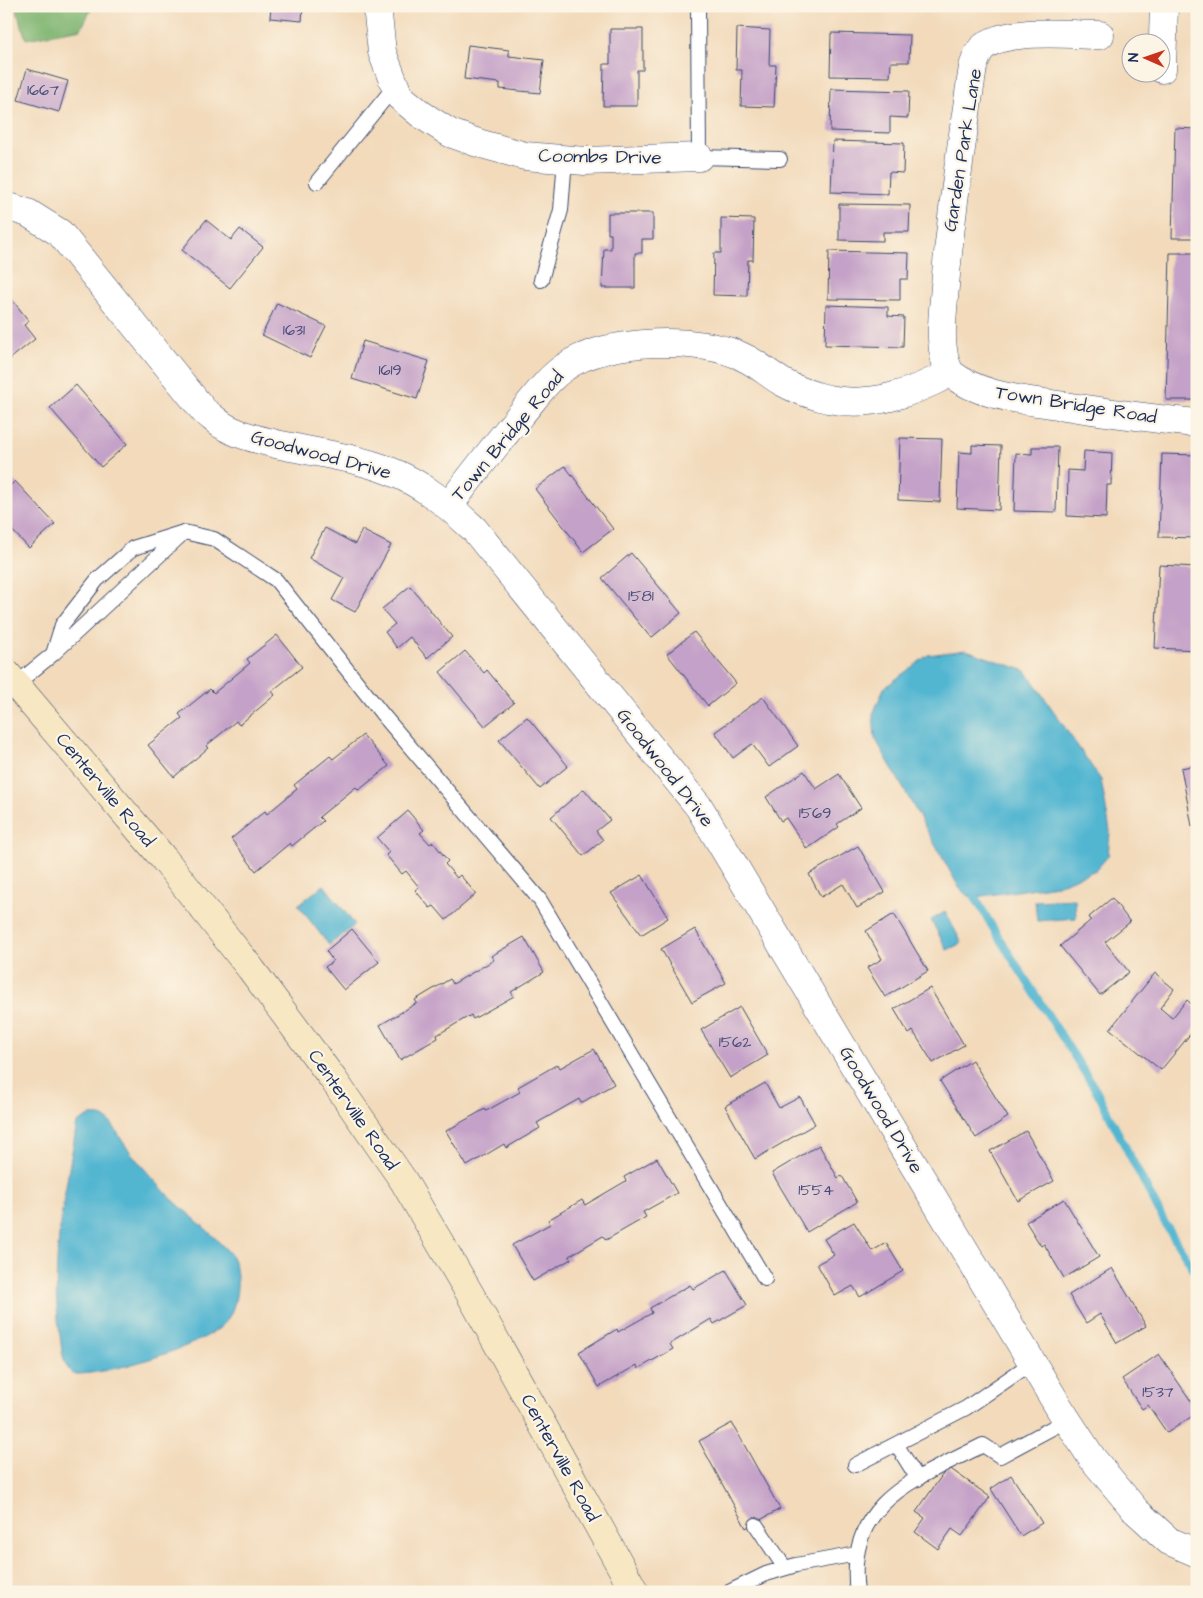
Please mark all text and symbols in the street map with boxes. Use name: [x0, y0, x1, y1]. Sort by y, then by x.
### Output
north arrow: [1120, 32, 1170, 82]
text: N: [1124, 53, 1144, 62]
street label: Garden Park Lane: [937, 67, 989, 233]
house number: 1667: [27, 79, 59, 101]
street label: Coombs Drive: [538, 142, 662, 172]
house number: 1631: [283, 319, 305, 341]
house number: 1619: [378, 359, 402, 381]
street label: Town Bridge Road: [445, 365, 572, 508]
street label: Town Bridge Road: [993, 379, 1159, 432]
street label: Goodwood Drive: [248, 423, 394, 487]
house number: 1581: [628, 585, 654, 607]
street label: Goodwood Drive: [610, 703, 720, 833]
street label: Centerville Road: [49, 727, 161, 853]
house number: 1569: [799, 802, 831, 824]
house number: 1562: [719, 1031, 751, 1053]
street label: Goodwood Drive: [832, 1041, 930, 1179]
street label: Centerville Road: [301, 1044, 405, 1176]
house number: 1554: [798, 1179, 834, 1201]
house number: 1537: [1142, 1381, 1174, 1403]
street label: Centerville Road: [514, 1389, 606, 1527]

